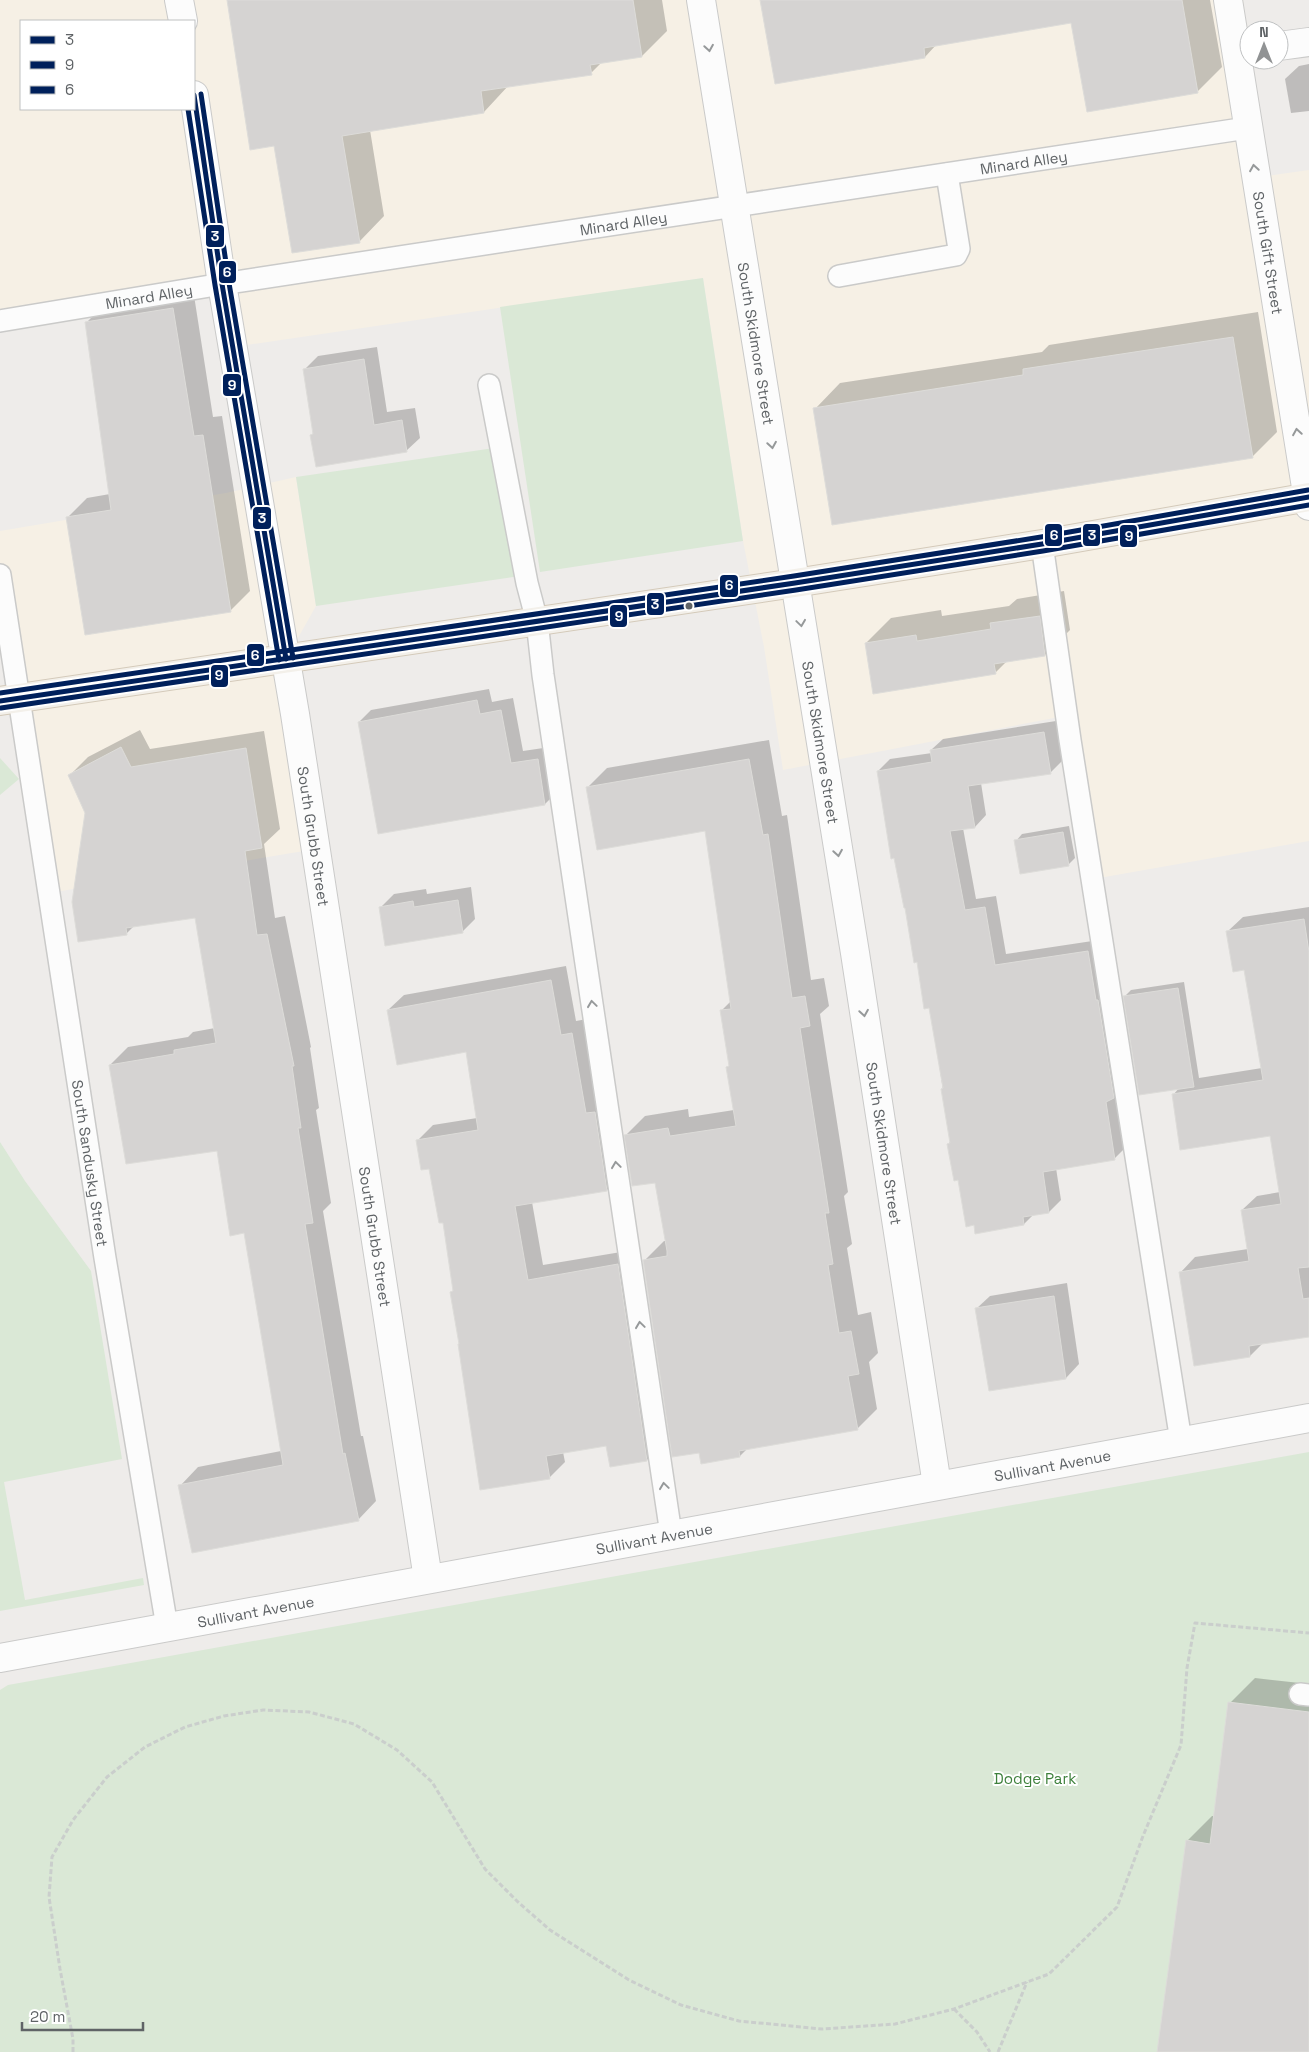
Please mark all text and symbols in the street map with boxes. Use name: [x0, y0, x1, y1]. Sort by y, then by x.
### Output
legend: [20, 20, 195, 110]
north arrow: [1239, 20, 1289, 70]
text: N: [1259, 23, 1269, 41]
text: 3: [65, 30, 74, 49]
one-way arrow: [703, 44, 713, 53]
text: 9: [65, 55, 74, 74]
text: 6: [65, 80, 74, 99]
street label: Minard Alley: [979, 146, 1069, 178]
one-way arrow: [1249, 164, 1259, 172]
street label: South Gift Street: [1249, 190, 1288, 316]
street label: Minard Alley: [578, 207, 668, 239]
line badge: 3: [205, 224, 225, 248]
text: 3: [211, 227, 219, 245]
line badge: 6: [218, 260, 237, 284]
street label: South Skidmore Street: [734, 261, 779, 426]
text: 6: [223, 263, 232, 281]
street label: Minard Alley: [104, 280, 194, 313]
line badge: 9: [222, 373, 242, 397]
text: 9: [228, 376, 236, 394]
one-way arrow: [1292, 428, 1303, 436]
one-way arrow: [766, 441, 776, 450]
line badge: 3: [252, 506, 272, 530]
text: 3: [258, 509, 266, 527]
line badge: 6: [1044, 523, 1063, 547]
line badge: 3: [1082, 523, 1101, 547]
line badge: 9: [1119, 524, 1138, 548]
text: 6: [1050, 526, 1059, 544]
text: 3: [1088, 526, 1096, 544]
text: 9: [1125, 527, 1133, 545]
line badge: 6: [719, 574, 739, 598]
text: 6: [725, 576, 734, 594]
line badge: 3: [646, 592, 665, 616]
text: 3: [651, 595, 659, 613]
unlabelled marker: [684, 601, 694, 611]
line badge: 9: [609, 604, 628, 628]
text: 9: [615, 607, 623, 625]
one-way arrow: [795, 619, 805, 627]
line badge: 6: [246, 643, 265, 667]
text: 6: [251, 646, 260, 664]
street label: South Skidmore Street: [798, 660, 843, 825]
line badge: 9: [210, 664, 229, 688]
text: 9: [215, 666, 223, 684]
street label: South Grubb Street: [294, 765, 334, 908]
one-way arrow: [832, 849, 843, 857]
one-way arrow: [587, 1000, 598, 1008]
one-way arrow: [858, 1009, 868, 1017]
street label: South Skidmore Street: [862, 1061, 906, 1226]
street label: South Sandusky Street: [68, 1078, 113, 1248]
one-way arrow: [611, 1160, 622, 1168]
street label: South Grubb Street: [355, 1165, 396, 1308]
one-way arrow: [635, 1321, 646, 1329]
street label: Sullivant Avenue: [992, 1445, 1113, 1485]
one-way arrow: [659, 1482, 670, 1490]
street label: Sullivant Avenue: [594, 1518, 714, 1558]
street label: Sullivant Avenue: [196, 1591, 316, 1631]
park label: Dodge Park: [994, 1769, 1076, 1788]
scale bar: [22, 2000, 144, 2032]
text: 20 m: [30, 2007, 65, 2026]

